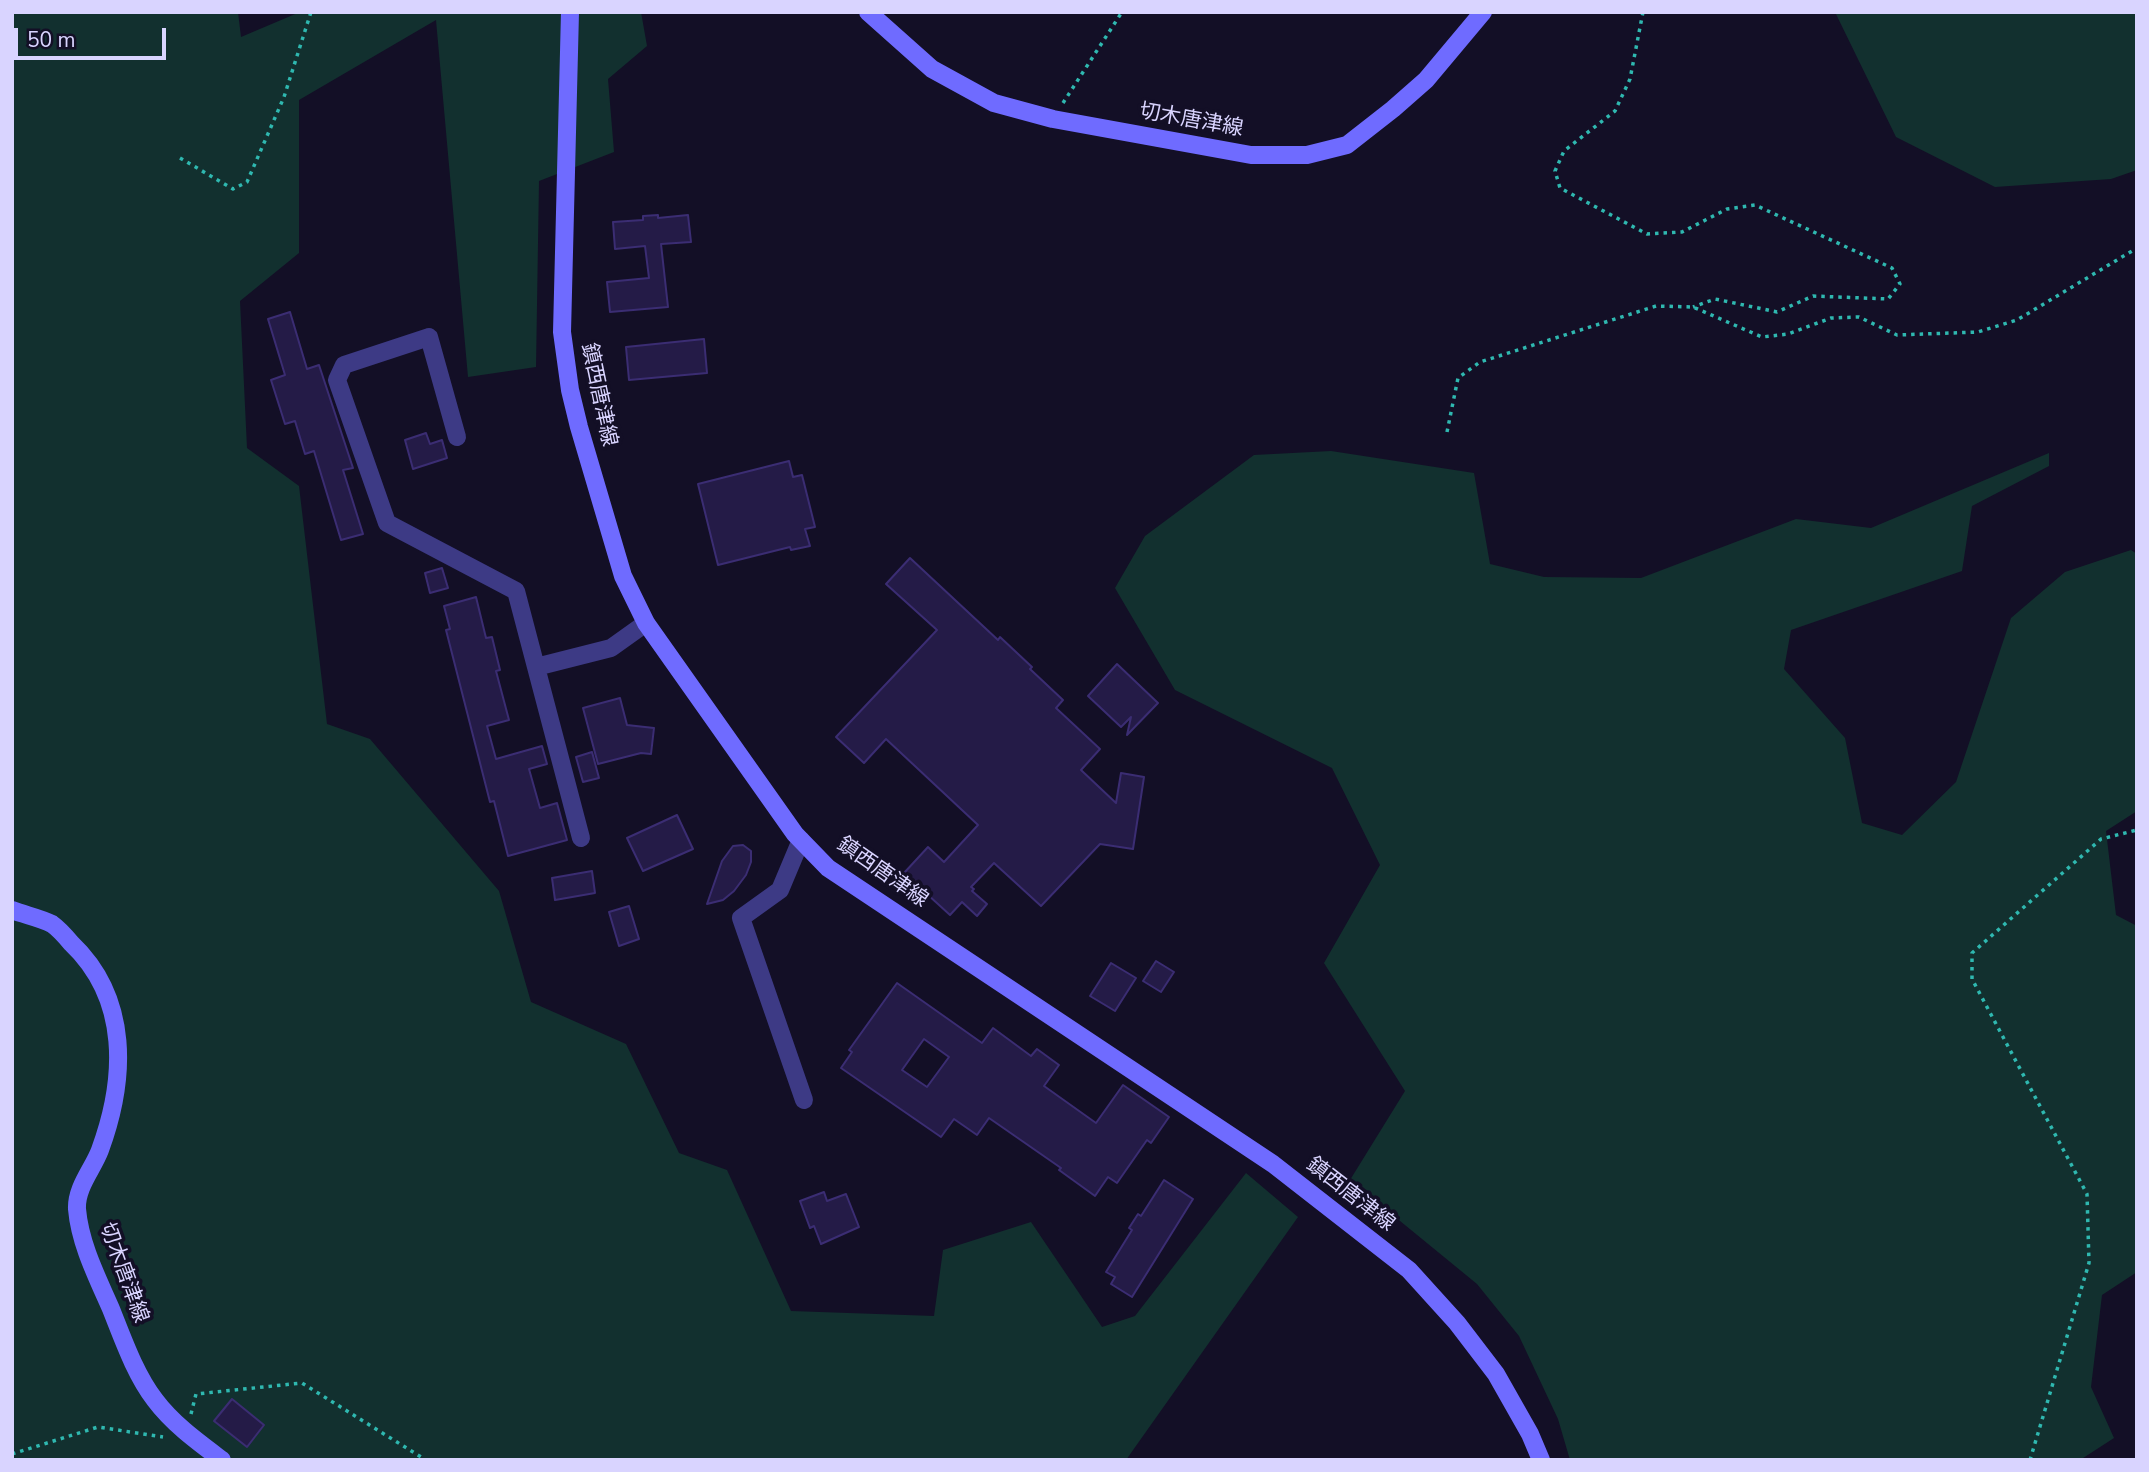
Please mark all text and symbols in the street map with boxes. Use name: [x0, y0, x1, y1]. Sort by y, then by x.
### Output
scale bar: [18, 14, 170, 58]
text: 50 m: [27, 26, 76, 54]
street label: 切木唐津線: [1137, 99, 1245, 143]
street label: 鎮西唐津線: [575, 341, 621, 449]
street label: 鎮西唐津線: [832, 833, 932, 913]
street label: 鎮西唐津線: [1301, 1153, 1399, 1237]
street label: 切木唐津線: [93, 1219, 153, 1327]

